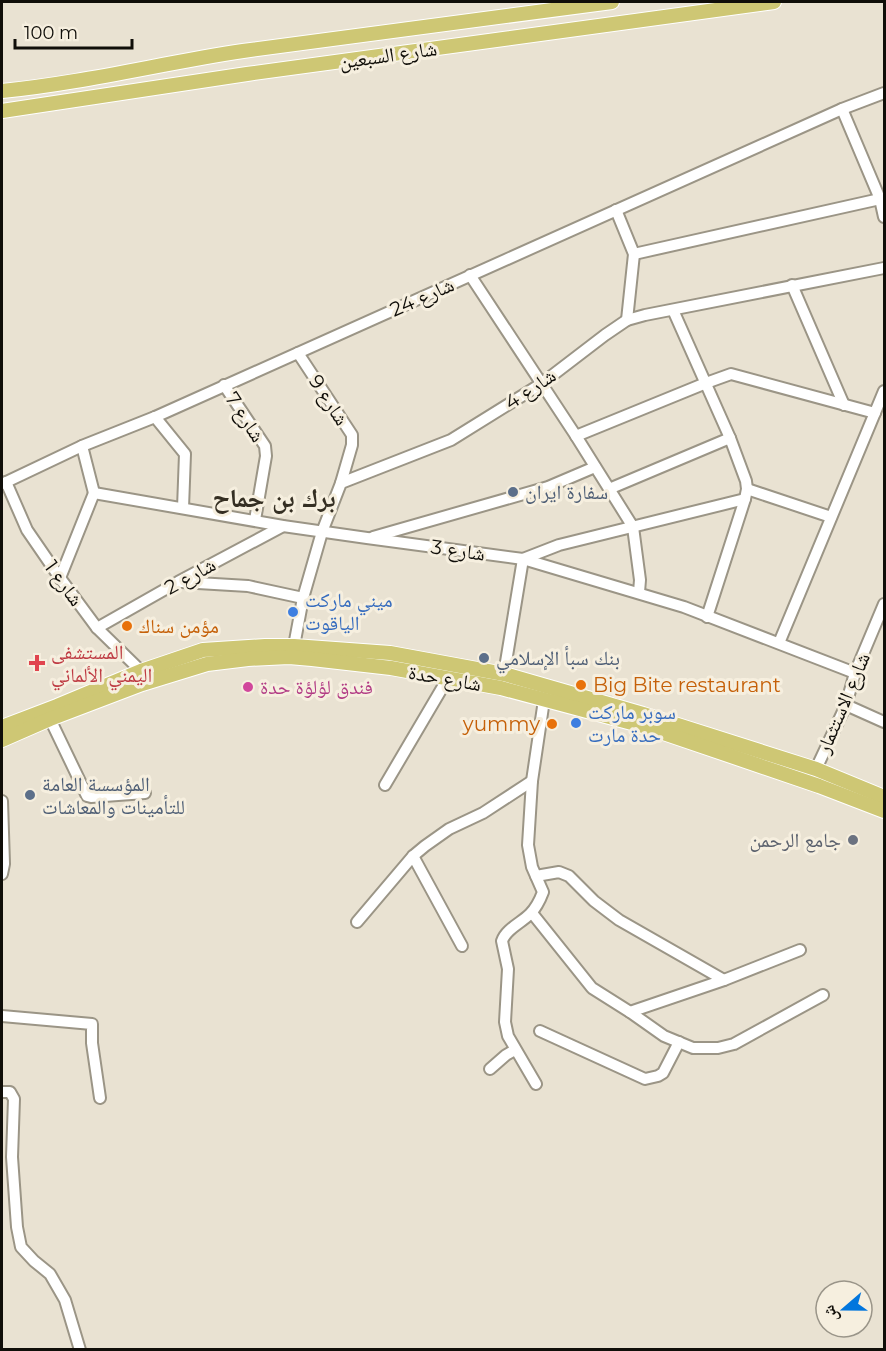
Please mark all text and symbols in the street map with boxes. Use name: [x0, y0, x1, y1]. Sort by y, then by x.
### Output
scale bar: [15, 12, 132, 50]
text: 100 m: [24, 22, 78, 44]
street label: شارع السبعين: [338, 36, 439, 75]
street label: شارع 24: [386, 272, 458, 323]
street label: شارع 4: [500, 363, 561, 416]
street label: شارع 9: [303, 370, 354, 430]
street label: شارع 7: [219, 387, 270, 447]
place label: سفارة ايران: [525, 480, 608, 504]
district label: برك بن جماح: [212, 482, 336, 514]
marker: سفارة ايران: [506, 485, 520, 499]
street label: شارع 3: [429, 534, 487, 567]
street label: شارع 2: [160, 552, 220, 601]
street label: شارع 1: [39, 556, 89, 611]
place label: ميني ماركت الياقوت: [305, 588, 393, 635]
marker: ميني ماركت الياقوت: [286, 605, 300, 619]
place label: مؤمن سناك: [139, 614, 219, 638]
marker: مؤمن سناك: [120, 619, 134, 633]
place label: المستشفى اليمني الألماني: [51, 640, 152, 691]
place label: بنك سبأ الإسلامي: [496, 646, 620, 674]
street label: شارع الاستثمار: [811, 649, 876, 758]
marker: بنك سبأ الإسلامي: [477, 651, 491, 665]
marker: المستشفى اليمني الألماني: [28, 654, 46, 672]
street label: شارع حدة: [406, 660, 483, 697]
place label: Big Bite restaurant: [593, 673, 781, 697]
place label: فندق لؤلؤة حدة: [260, 675, 373, 699]
marker: Big Bite restaurant: [574, 678, 588, 692]
marker: فندق لؤلؤة حدة: [241, 680, 255, 694]
place label: سوبر ماركت حدة مارت: [588, 700, 676, 747]
place label: yummy: [462, 712, 540, 736]
marker: سوبر ماركت حدة مارت: [569, 716, 583, 730]
marker: yummy: [545, 717, 559, 731]
place label: المؤسسة العامة للتأمينات والمعاشات: [42, 772, 185, 819]
marker: المؤسسة العامة للتأمينات والمعاشات: [23, 788, 37, 802]
place label: جامع الرحمن: [750, 828, 841, 853]
marker: جامع الرحمن: [846, 833, 860, 847]
north arrow: [814, 1279, 874, 1339]
text: ش: [819, 1303, 842, 1325]

